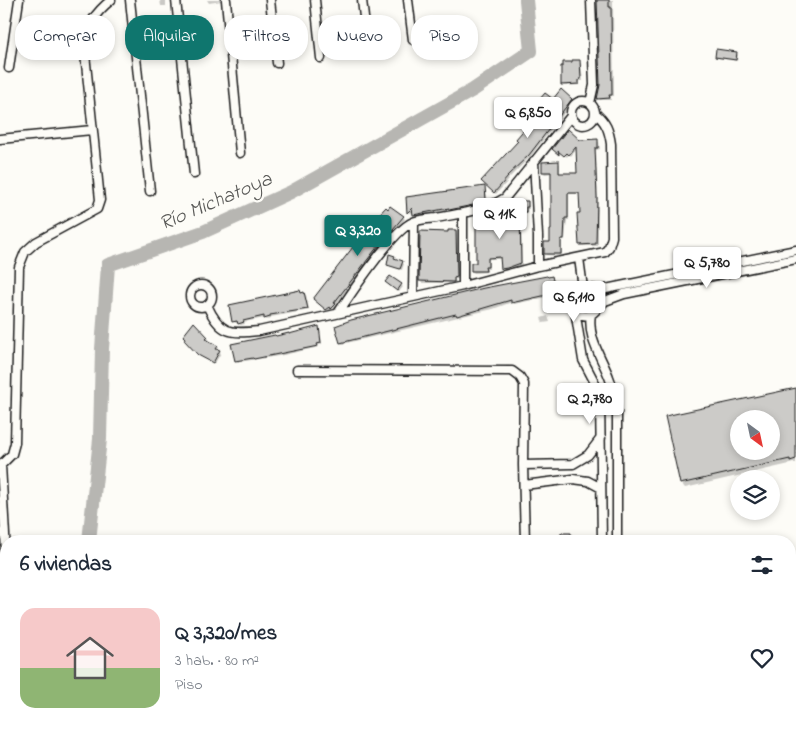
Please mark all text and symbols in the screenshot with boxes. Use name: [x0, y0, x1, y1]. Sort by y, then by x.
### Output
chip: Comprar: [15, 15, 115, 60]
chip: Alquilar: [125, 15, 214, 60]
chip: Filtros: [224, 15, 308, 60]
chip: Nuevo: [318, 15, 401, 60]
chip: Piso: [411, 15, 478, 60]
pin: Q 6,850: [482, 96, 574, 139]
text: Q 6,850: [505, 101, 551, 125]
water label: Río Michatoya: [155, 165, 278, 239]
pin: Q 11K: [465, 198, 535, 240]
text: Q 11K: [484, 202, 516, 226]
pin: Q 3,320: [312, 214, 404, 257]
text: Q 3,320: [335, 219, 381, 243]
pin: Q 5,780: [661, 246, 753, 289]
text: Q 5,780: [684, 251, 730, 275]
pin: Q 6,110: [528, 280, 620, 323]
text: Q 6,110: [553, 285, 595, 309]
pin: Q 2,780: [544, 382, 636, 425]
text: Q 2,780: [568, 387, 612, 411]
north arrow: [730, 410, 780, 460]
map controls: [730, 410, 780, 520]
button: layers: [730, 470, 780, 520]
text: 6 viviendas: [20, 550, 112, 580]
icon: filters: [748, 551, 776, 579]
text: Q 3,320/mes: [175, 619, 277, 649]
icon: home: [60, 628, 120, 688]
icon: heart: [748, 644, 776, 672]
text: 3 hab. · 80 m²: [175, 649, 259, 673]
text: Piso: [175, 673, 203, 697]

